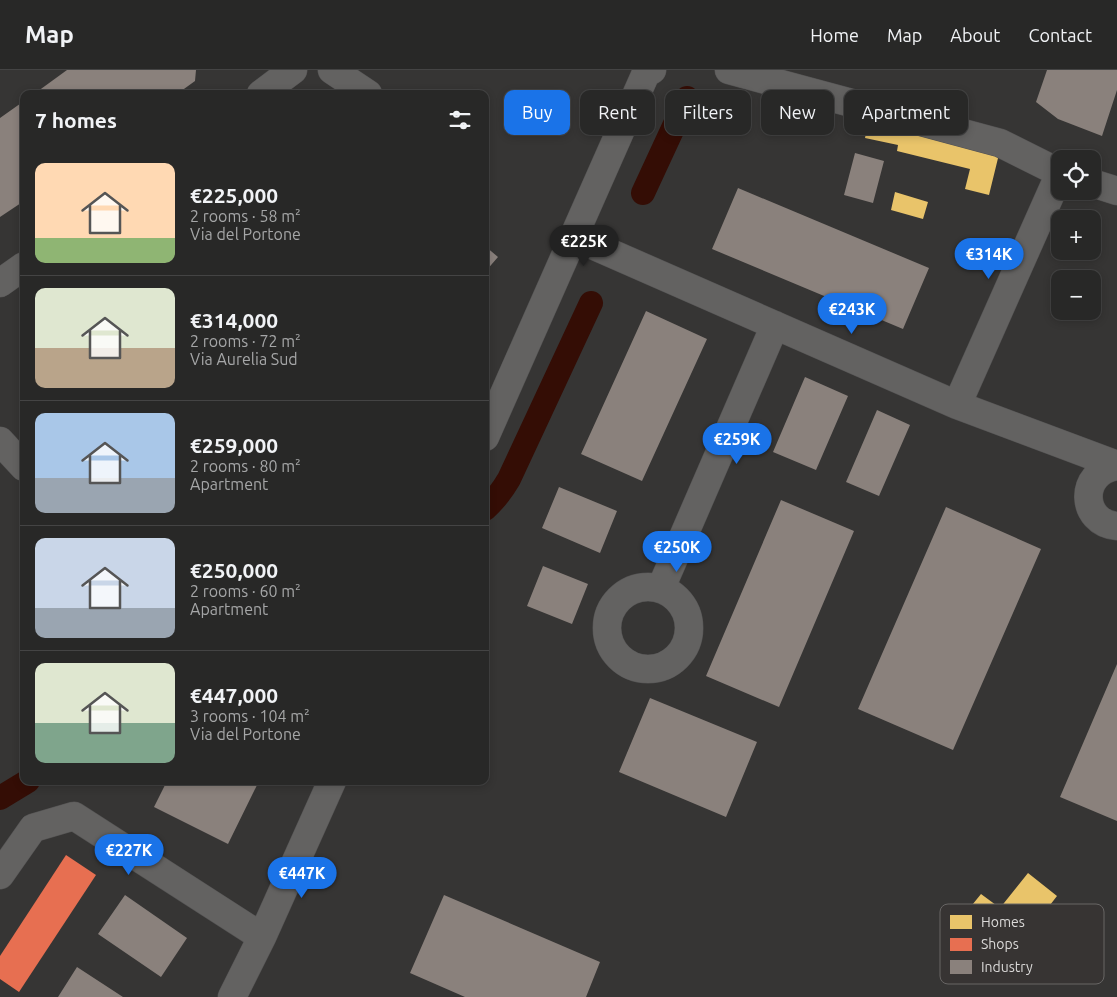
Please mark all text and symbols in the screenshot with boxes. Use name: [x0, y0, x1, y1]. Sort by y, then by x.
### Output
text: Map: [25, 21, 74, 48]
text: Home: [810, 25, 859, 45]
text: Map: [887, 25, 922, 45]
text: About: [950, 25, 1000, 45]
text: Contact: [1028, 25, 1092, 45]
chip: Buy: [504, 90, 570, 135]
chip: Rent: [580, 90, 655, 135]
chip: Filters: [665, 90, 751, 135]
chip: New: [761, 90, 834, 135]
chip: Apartment: [844, 90, 968, 135]
icon: filters: [446, 106, 474, 134]
text: 7 homes: [35, 108, 117, 132]
map controls: [1051, 150, 1101, 320]
button: locate: [1051, 150, 1101, 200]
icon: home: [75, 183, 135, 243]
text: €225,000: [190, 183, 278, 207]
text: 2 rooms · 58 m²: [190, 207, 301, 225]
button: +: [1051, 210, 1101, 260]
pin: €225K: [549, 224, 619, 267]
text: Via del Portone: [190, 225, 301, 243]
text: €225K: [561, 232, 607, 250]
pin: €314K: [954, 238, 1024, 280]
text: €314K: [966, 245, 1012, 263]
button: −: [1051, 270, 1101, 320]
pin: €243K: [817, 292, 887, 335]
text: €243K: [829, 300, 875, 318]
icon: home: [75, 308, 135, 368]
text: €314,000: [190, 308, 278, 332]
text: 2 rooms · 72 m²: [190, 332, 301, 350]
text: Via Aurelia Sud: [190, 350, 298, 368]
pin: €259K: [702, 422, 772, 465]
text: €259K: [714, 430, 760, 448]
icon: home: [75, 433, 135, 493]
text: €259,000: [190, 433, 278, 457]
text: 2 rooms · 80 m²: [190, 457, 301, 475]
text: Apartment: [190, 475, 268, 493]
pin: €250K: [642, 530, 712, 573]
text: €250K: [654, 538, 700, 556]
icon: home: [75, 558, 135, 618]
text: €250,000: [190, 558, 278, 582]
text: 2 rooms · 60 m²: [190, 582, 301, 600]
text: Apartment: [190, 600, 268, 618]
icon: home: [75, 683, 135, 743]
text: €447,000: [190, 683, 278, 707]
text: 3 rooms · 104 m²: [190, 707, 310, 725]
text: Via del Portone: [190, 725, 301, 743]
pin: €227K: [94, 834, 164, 876]
text: €227K: [106, 841, 152, 859]
pin: €447K: [267, 856, 337, 899]
text: €447K: [279, 864, 325, 882]
legend: [940, 904, 1104, 984]
text: Homes: [981, 914, 1025, 930]
text: Shops: [981, 936, 1019, 952]
text: Industry: [981, 959, 1033, 975]

